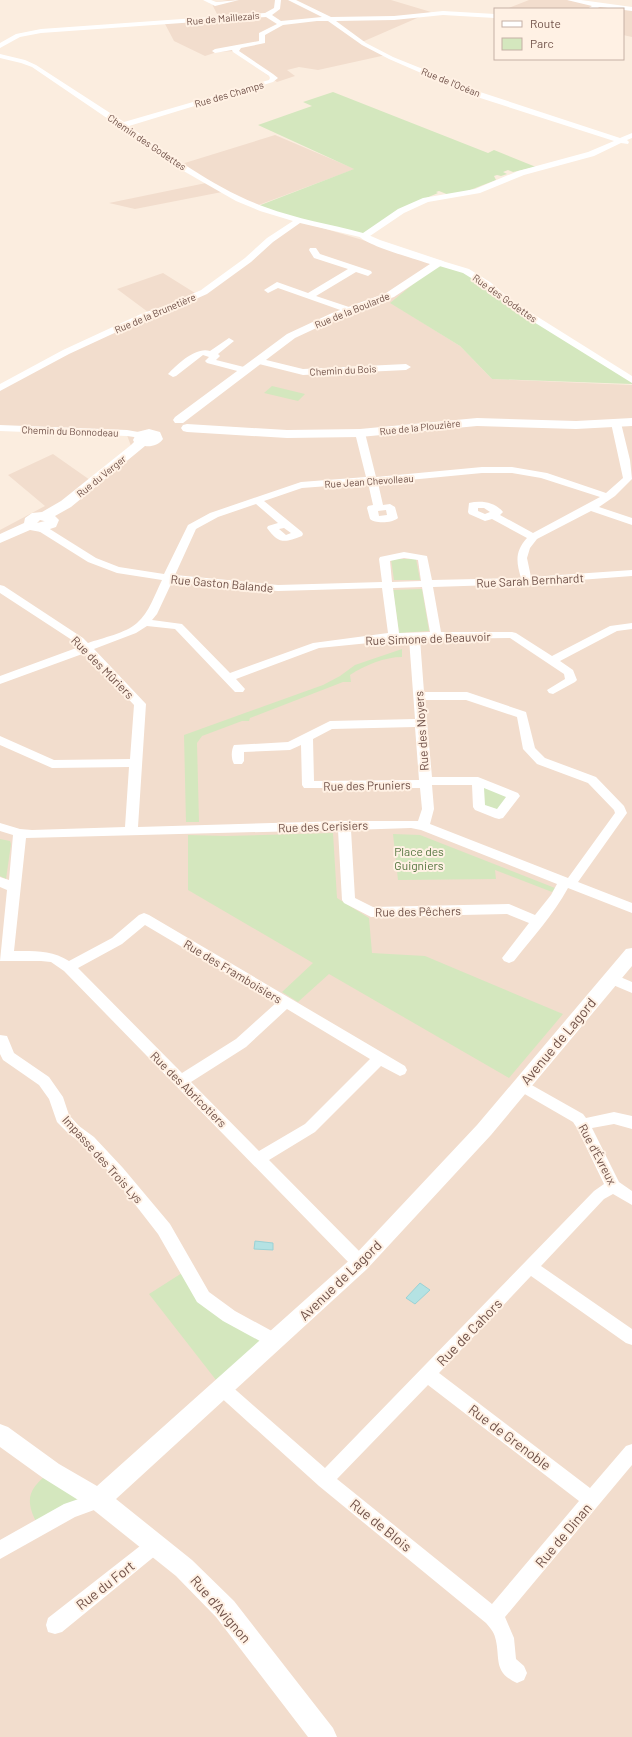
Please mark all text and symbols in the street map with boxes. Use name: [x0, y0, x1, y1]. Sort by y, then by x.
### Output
legend: [494, 8, 624, 60]
street label: Rue de Maillezais: [186, 9, 260, 27]
text: Route: [530, 16, 561, 30]
text: Parc: [530, 36, 554, 50]
street label: Rue de l'Océan: [420, 65, 482, 99]
street label: Rue des Champs: [193, 78, 265, 110]
street label: Chemin des Godettes: [106, 111, 189, 173]
street label: Rue des Godettes: [471, 271, 540, 325]
street label: Rue de la Boularde: [313, 289, 391, 331]
street label: Rue de la Brunetière: [112, 290, 198, 336]
street label: Chemin du Bois: [309, 362, 377, 378]
street label: Rue de la Plouzière: [379, 417, 461, 437]
street label: Chemin du Bonnodeau: [21, 423, 119, 439]
street label: Rue du Verger: [74, 452, 128, 500]
street label: Rue Jean Chevolleau: [324, 472, 414, 490]
street label: Rue Sarah Bernhardt: [476, 570, 584, 590]
street label: Rue Gaston Balande: [170, 572, 274, 594]
street label: Rue Simone de Beauvoir: [365, 629, 492, 647]
street label: Rue des Mûriers: [69, 633, 137, 701]
street label: Rue des Noyers: [411, 690, 431, 771]
street label: Rue des Pruniers: [323, 777, 411, 793]
street label: Rue des Cerisiers: [278, 817, 368, 835]
park label: Place des Guigniers: [394, 844, 444, 872]
street label: Rue des Pêchers: [375, 903, 461, 919]
street label: Rue des Framboisiers: [181, 936, 285, 1006]
street label: Avenue de Lagord: [517, 994, 599, 1088]
street label: Rue des Abricotiers: [148, 1048, 230, 1130]
street label: Impasse des Trois Lys: [60, 1112, 146, 1206]
street label: Rue d'Évreux: [576, 1121, 620, 1187]
street label: Avenue de Lagord: [295, 1236, 385, 1324]
street label: Rue de Cahors: [433, 1295, 505, 1369]
street label: Rue de Grenoble: [465, 1401, 555, 1473]
street label: Rue de Blois: [347, 1495, 415, 1555]
street label: Rue de Dinan: [531, 1499, 595, 1571]
street label: Rue du Fort: [72, 1557, 138, 1613]
street label: Rue d'Avignon: [187, 1572, 255, 1646]

